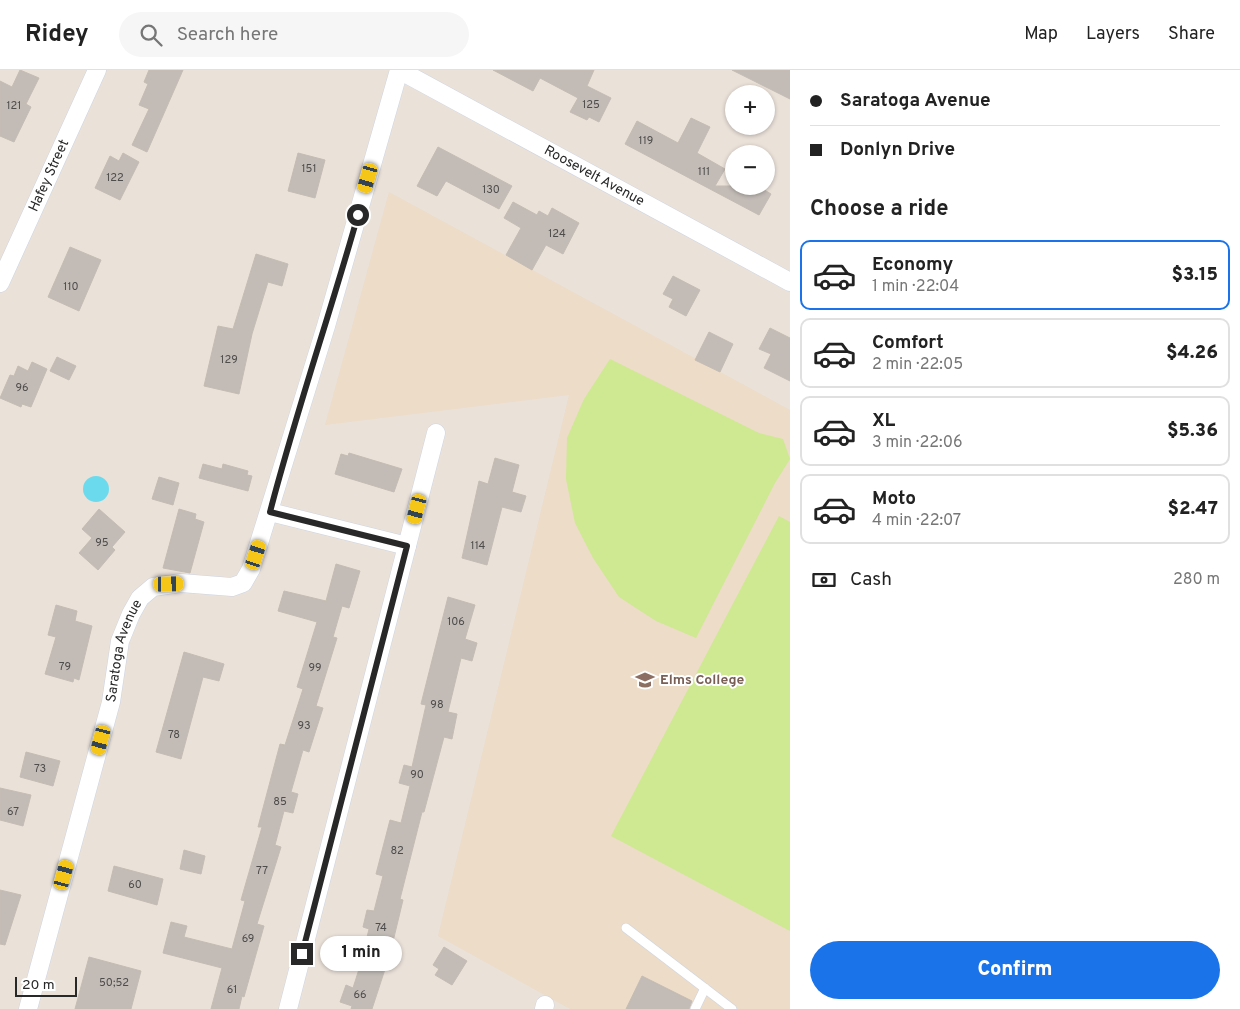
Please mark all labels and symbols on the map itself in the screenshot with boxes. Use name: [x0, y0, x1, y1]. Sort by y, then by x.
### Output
house number: 125: [582, 98, 600, 112]
house number: 121: [7, 99, 21, 113]
house number: 119: [639, 134, 653, 148]
street label: Hafey Street: [25, 137, 73, 214]
street label: Roosevelt Avenue: [541, 142, 647, 210]
house number: 151: [301, 162, 317, 176]
car: [356, 162, 379, 194]
house number: 111: [698, 165, 710, 179]
house number: 122: [106, 171, 124, 185]
house number: 130: [482, 183, 500, 197]
route start: [347, 204, 369, 226]
house number: 124: [548, 227, 566, 241]
house number: 110: [63, 280, 79, 294]
house number: 129: [220, 353, 238, 367]
house number: 96: [15, 381, 29, 395]
car: [405, 493, 428, 525]
house number: 95: [95, 536, 109, 550]
car: [244, 538, 267, 572]
house number: 114: [471, 539, 486, 553]
car: [153, 576, 184, 592]
street label: Saratoga Avenue: [103, 596, 146, 703]
house number: 106: [447, 615, 465, 629]
house number: 79: [59, 660, 71, 674]
house number: 99: [308, 661, 322, 675]
school or university icon: Elms College: [634, 669, 656, 691]
place label: Elms College: [660, 672, 744, 689]
house number: 98: [430, 698, 444, 712]
house number: 93: [297, 719, 311, 733]
car: [89, 724, 112, 756]
house number: 78: [168, 728, 180, 742]
house number: 73: [34, 762, 46, 776]
house number: 90: [410, 768, 424, 782]
house number: 85: [273, 795, 287, 809]
house number: 67: [7, 805, 19, 819]
house number: 82: [390, 844, 404, 858]
car: [52, 859, 75, 891]
house number: 77: [256, 864, 268, 878]
house number: 60: [128, 878, 142, 892]
house number: 74: [375, 921, 387, 935]
house number: 69: [242, 932, 254, 946]
callout: 1 min: [320, 936, 402, 972]
route end: [291, 943, 313, 965]
scale bar: [15, 974, 78, 997]
house number: 50;52: [99, 976, 129, 990]
house number: 61: [227, 983, 237, 997]
house number: 66: [353, 988, 367, 1002]

